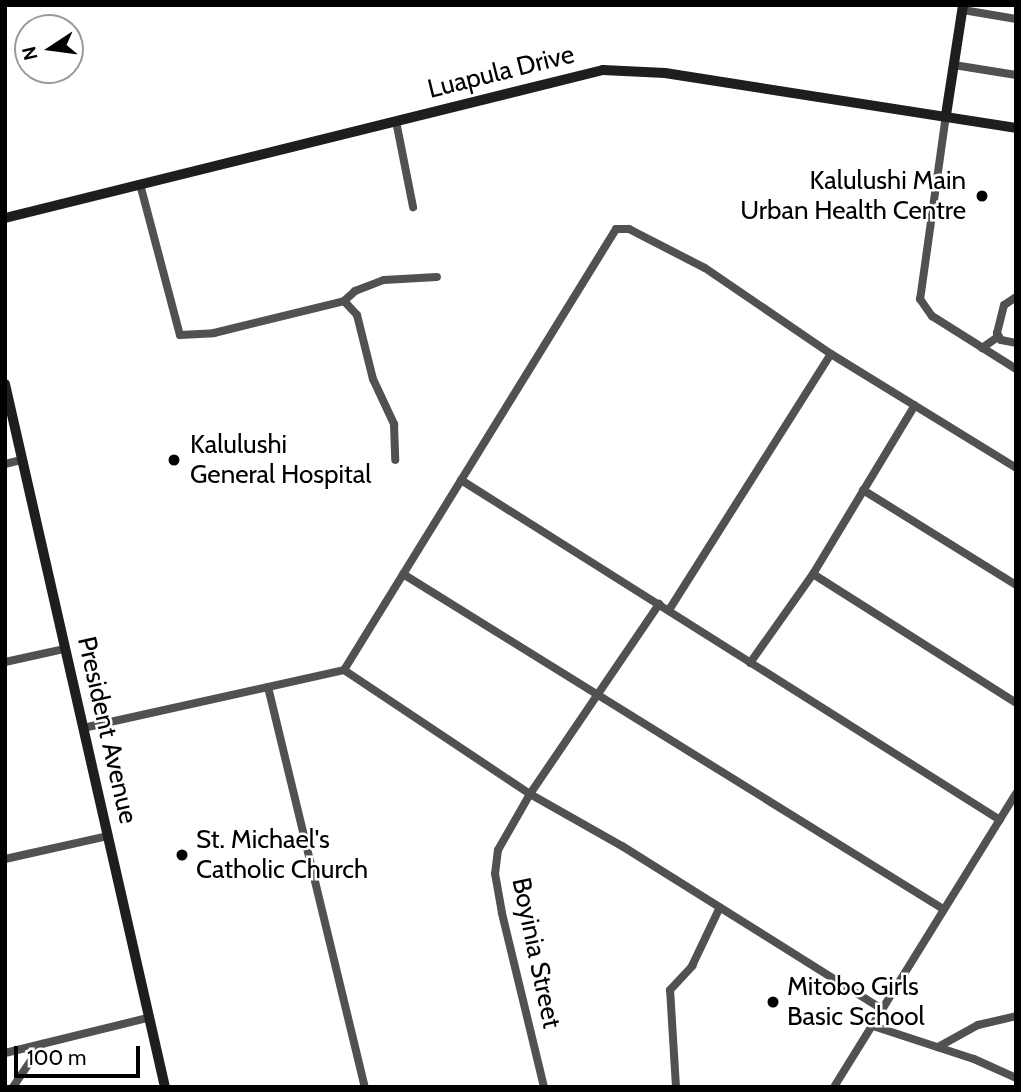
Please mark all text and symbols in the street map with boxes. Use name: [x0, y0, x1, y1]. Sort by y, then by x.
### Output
north arrow: [14, 14, 84, 84]
street label: Luapula Drive: [425, 39, 577, 105]
text: N: [17, 44, 43, 63]
place label: Kalulushi Main Urban Health Centre: [740, 165, 966, 227]
marker: Kalulushi Main Urban Health Centre: [972, 186, 992, 206]
place label: Kalulushi General Hospital: [190, 429, 371, 490]
marker: Kalulushi General Hospital: [164, 450, 184, 470]
street label: President Avenue: [70, 633, 144, 827]
place label: St. Michael's Catholic Church: [196, 824, 368, 886]
marker: St. Michael's Catholic Church: [174, 847, 190, 863]
street label: Boyinia Street: [505, 875, 567, 1031]
place label: Mitobo Girls Basic School: [787, 971, 925, 1032]
marker: Mitobo Girls Basic School: [765, 994, 781, 1010]
scale bar: [18, 1032, 144, 1076]
text: 100 m: [27, 1045, 86, 1070]

